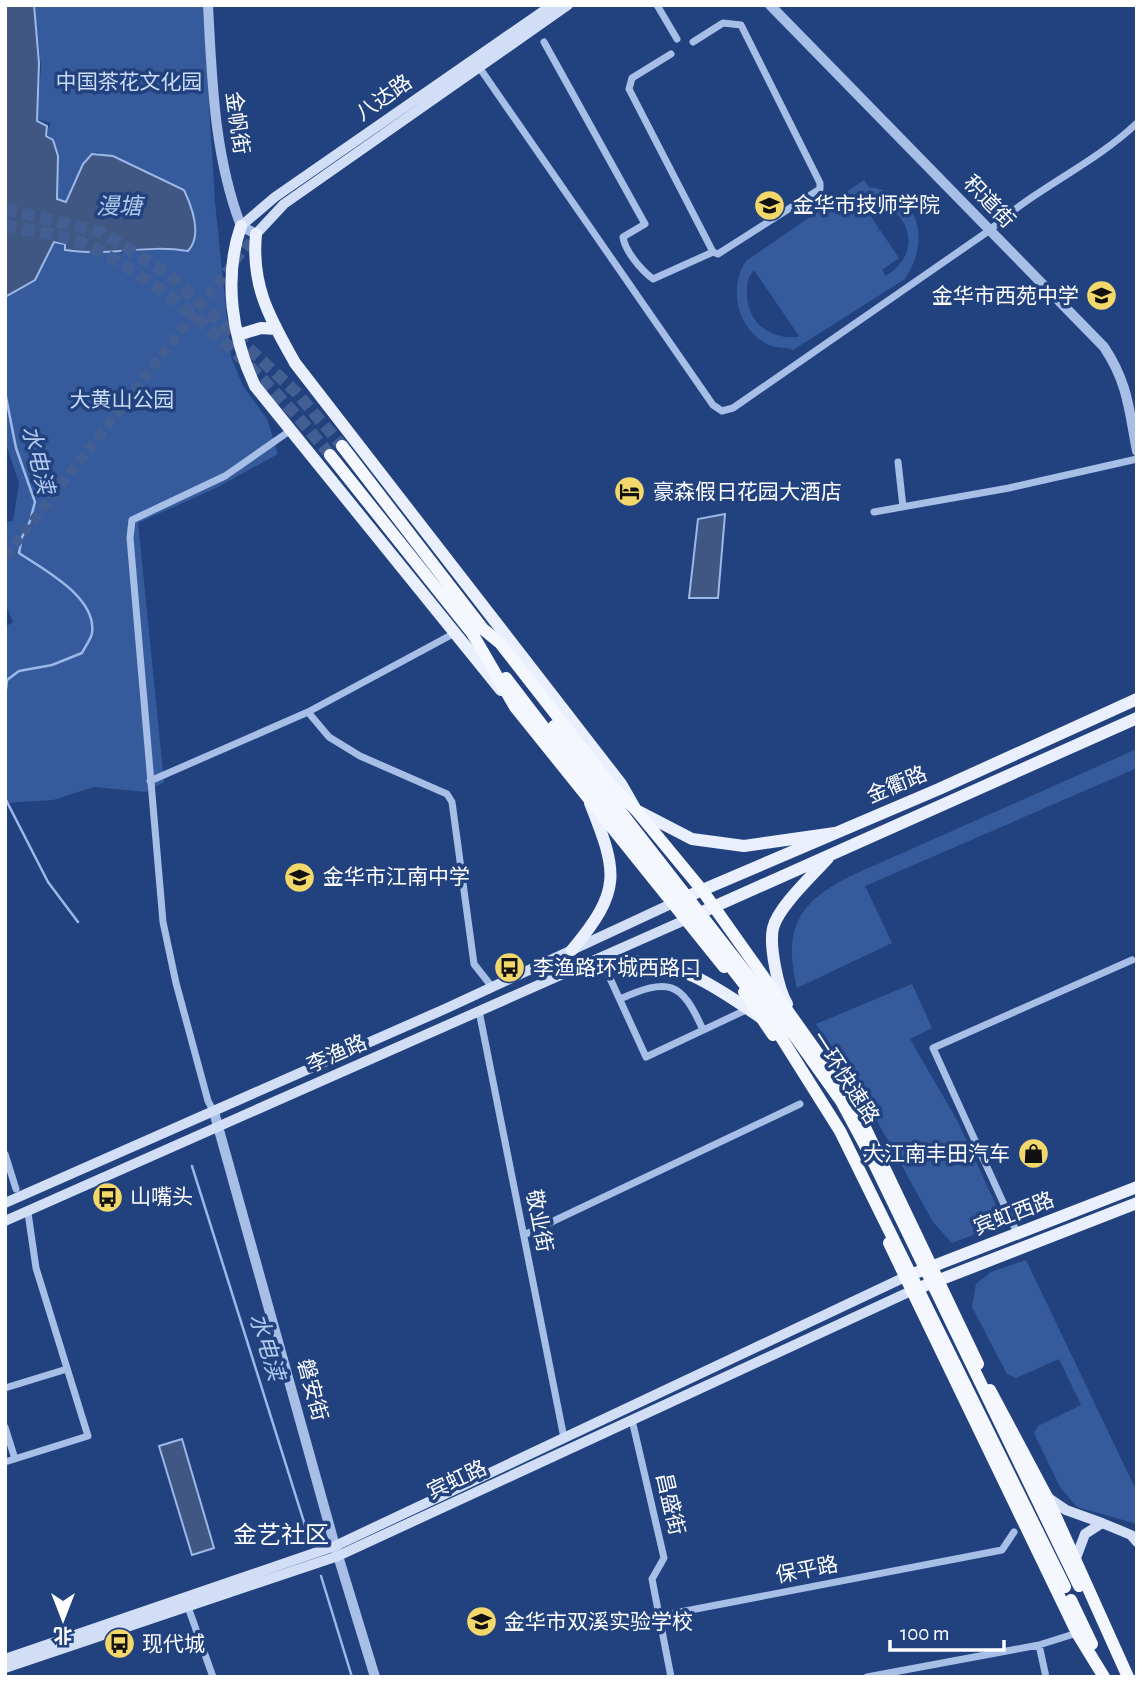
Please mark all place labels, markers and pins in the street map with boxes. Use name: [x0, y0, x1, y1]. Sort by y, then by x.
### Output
school or university icon: 金华市技师学院: [753, 188, 787, 222]
place label: 金华市技师学院: [793, 194, 940, 216]
school or university icon: 金华市西苑中学: [1085, 279, 1119, 313]
place label: 金华市西苑中学: [932, 285, 1079, 307]
hotel icon: 豪森假日花园大酒店: [613, 475, 647, 509]
place label: 豪森假日花园大酒店: [653, 481, 842, 503]
school or university icon: 金华市江南中学: [283, 860, 317, 894]
place label: 金华市江南中学: [323, 866, 470, 888]
bus stop icon: 李渔路环城西路口: [493, 951, 527, 985]
place label: 李渔路环城西路口: [533, 957, 701, 979]
shop icon: 大江南丰田汽车: [1016, 1137, 1050, 1171]
place label: 大江南丰田汽车: [863, 1143, 1010, 1165]
bus stop icon: 山嘴头: [90, 1180, 124, 1214]
place label: 山嘴头: [130, 1186, 193, 1208]
school or university icon: 金华市双溪实验学校: [464, 1605, 498, 1639]
place label: 金华市双溪实验学校: [504, 1611, 693, 1633]
bus stop icon: 现代城: [102, 1627, 136, 1661]
place label: 现代城: [142, 1633, 205, 1655]

